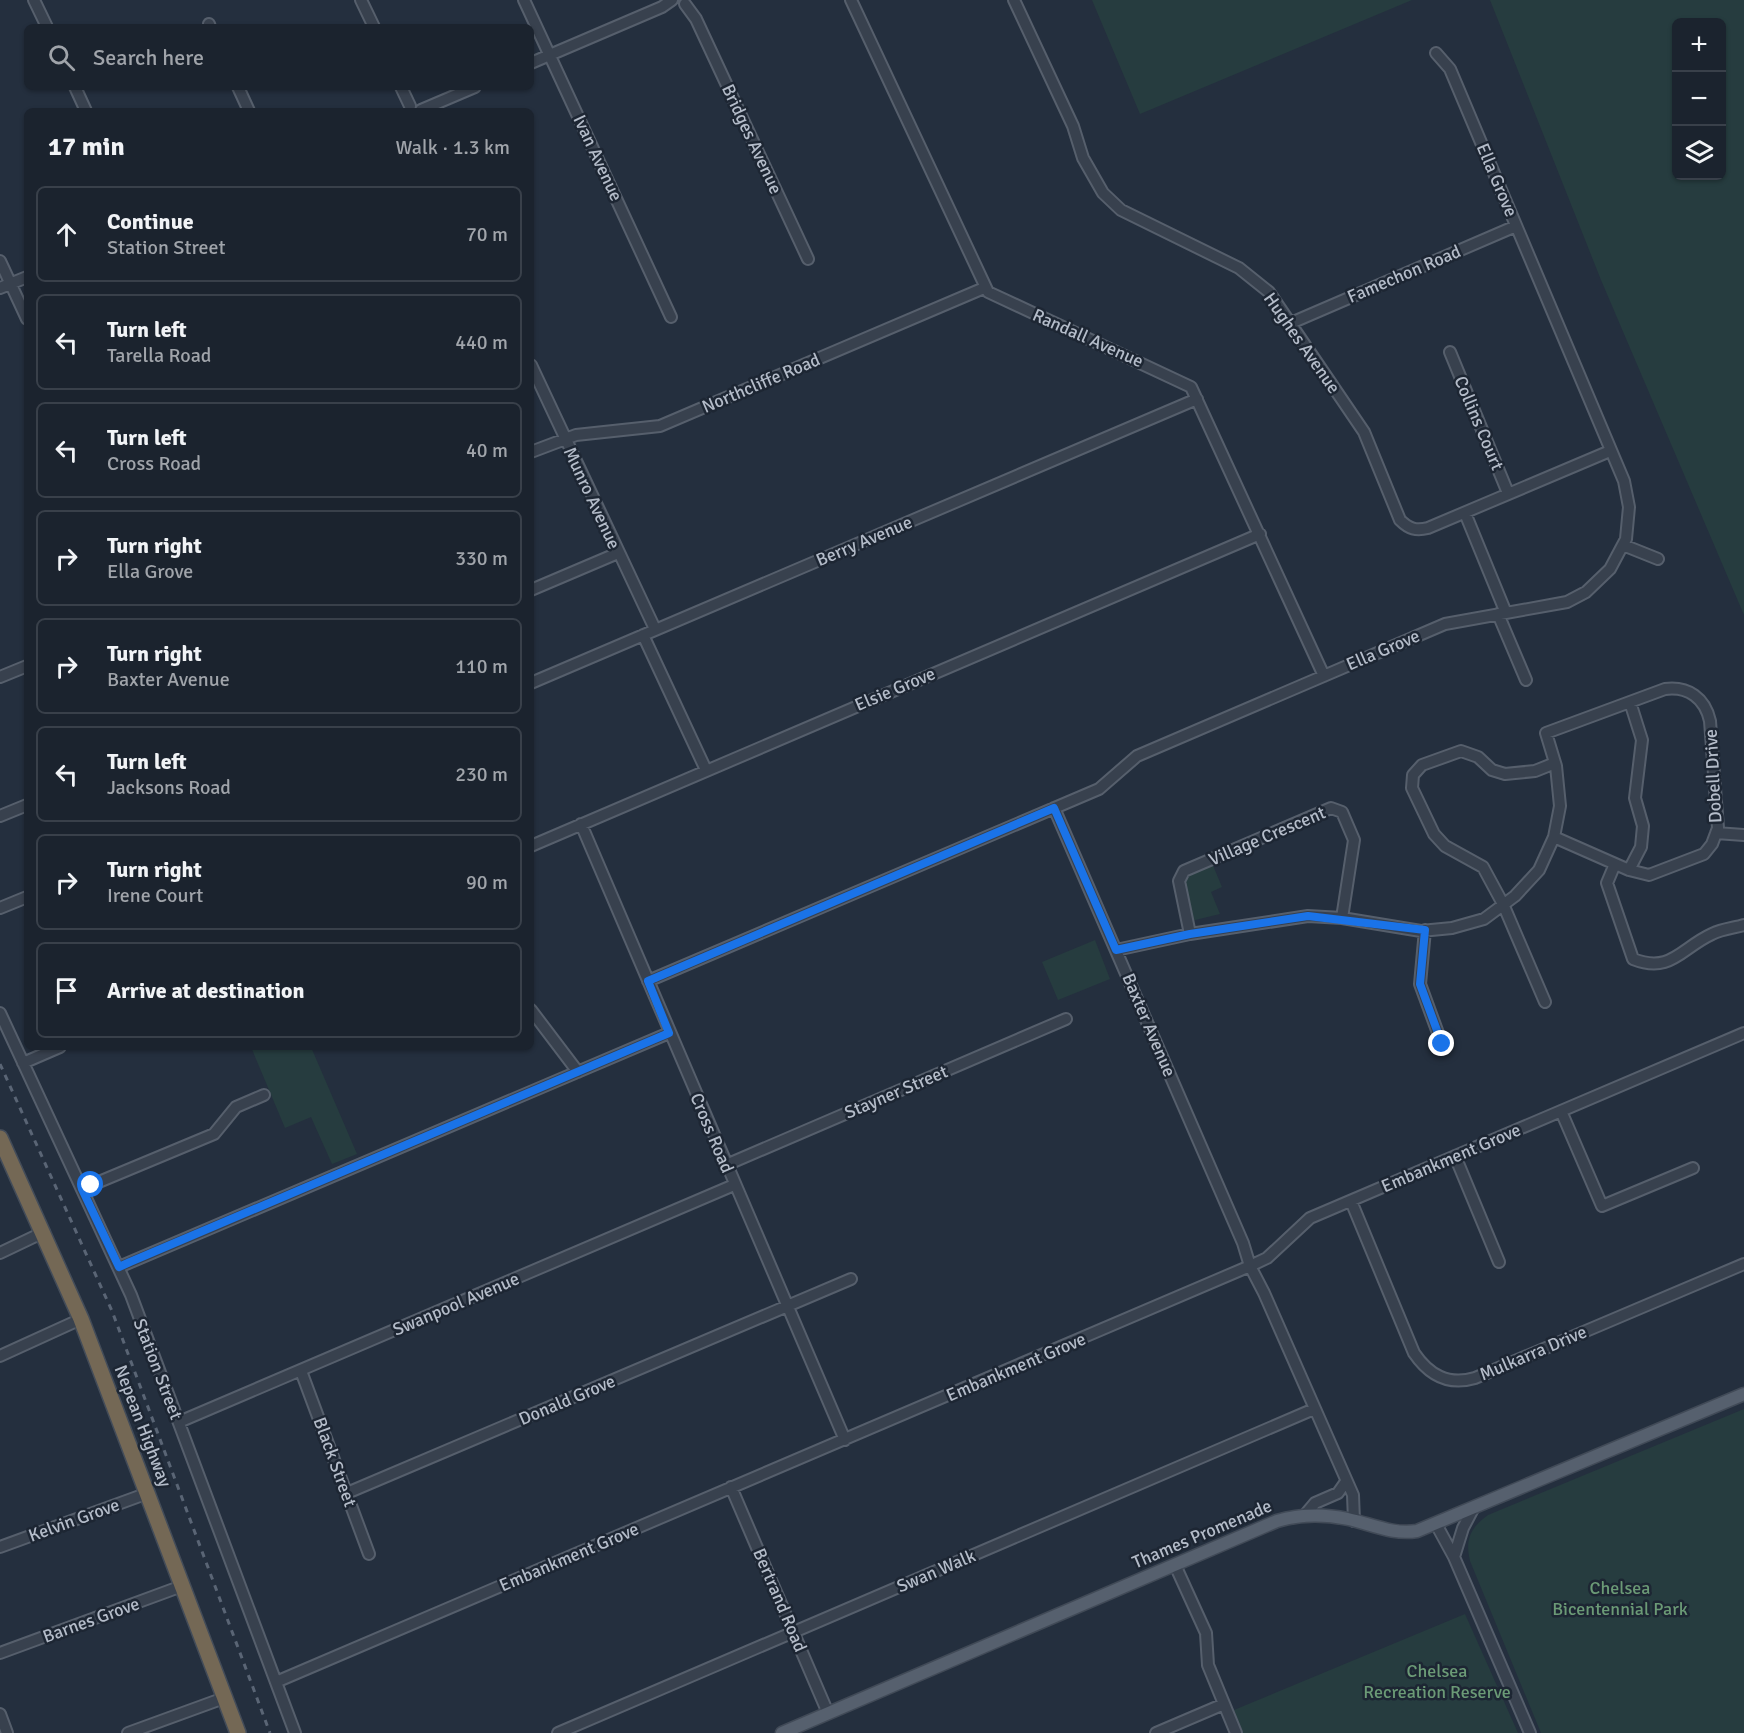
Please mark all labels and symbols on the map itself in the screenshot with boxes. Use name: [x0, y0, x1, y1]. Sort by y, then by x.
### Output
street label: Bridges Avenue: [717, 81, 787, 197]
street label: Ivan Avenue: [568, 111, 628, 205]
street label: Ella Grove: [1472, 140, 1522, 220]
street label: Famechon Road: [1344, 240, 1464, 308]
street label: Hughes Avenue: [1259, 288, 1345, 398]
street label: Randall Avenue: [1029, 304, 1147, 372]
street label: Northcliffe Road: [699, 348, 823, 418]
street label: Collins Court: [1449, 373, 1509, 473]
street label: Munro Avenue: [559, 443, 625, 553]
street label: Berry Avenue: [813, 511, 915, 571]
street label: Ella Grove: [1343, 625, 1423, 675]
street label: Elsie Grove: [851, 662, 939, 716]
street label: Dobell Drive: [1700, 728, 1726, 824]
street label: Village Crescent: [1205, 802, 1329, 870]
street label: Baxter Avenue: [1117, 970, 1181, 1080]
route end: [1428, 1030, 1454, 1056]
street label: Stayner Street: [841, 1060, 951, 1124]
street label: Cross Road: [685, 1090, 739, 1176]
street label: Embankment Grove: [1378, 1119, 1524, 1197]
route start: [77, 1171, 103, 1197]
street label: Swanpool Avenue: [389, 1267, 523, 1341]
street label: Station Street: [129, 1315, 187, 1423]
street label: Mulkarra Drive: [1476, 1321, 1590, 1385]
street label: Embankment Grove: [943, 1328, 1089, 1406]
street label: Nepean Highway: [110, 1362, 177, 1491]
street label: Donald Grove: [515, 1370, 619, 1430]
street label: Black Street: [309, 1414, 361, 1510]
street label: Kelvin Grove: [26, 1493, 122, 1547]
street label: Thames Promenade: [1129, 1495, 1275, 1573]
street label: Embankment Grove: [496, 1518, 642, 1596]
street label: Bertrand Road: [748, 1545, 812, 1655]
street label: Swan Walk: [893, 1545, 979, 1597]
park label: Chelsea Bicentennial Park: [1552, 1577, 1688, 1620]
street label: Barnes Grove: [40, 1592, 142, 1648]
park label: Chelsea Recreation Reserve: [1363, 1660, 1511, 1703]

